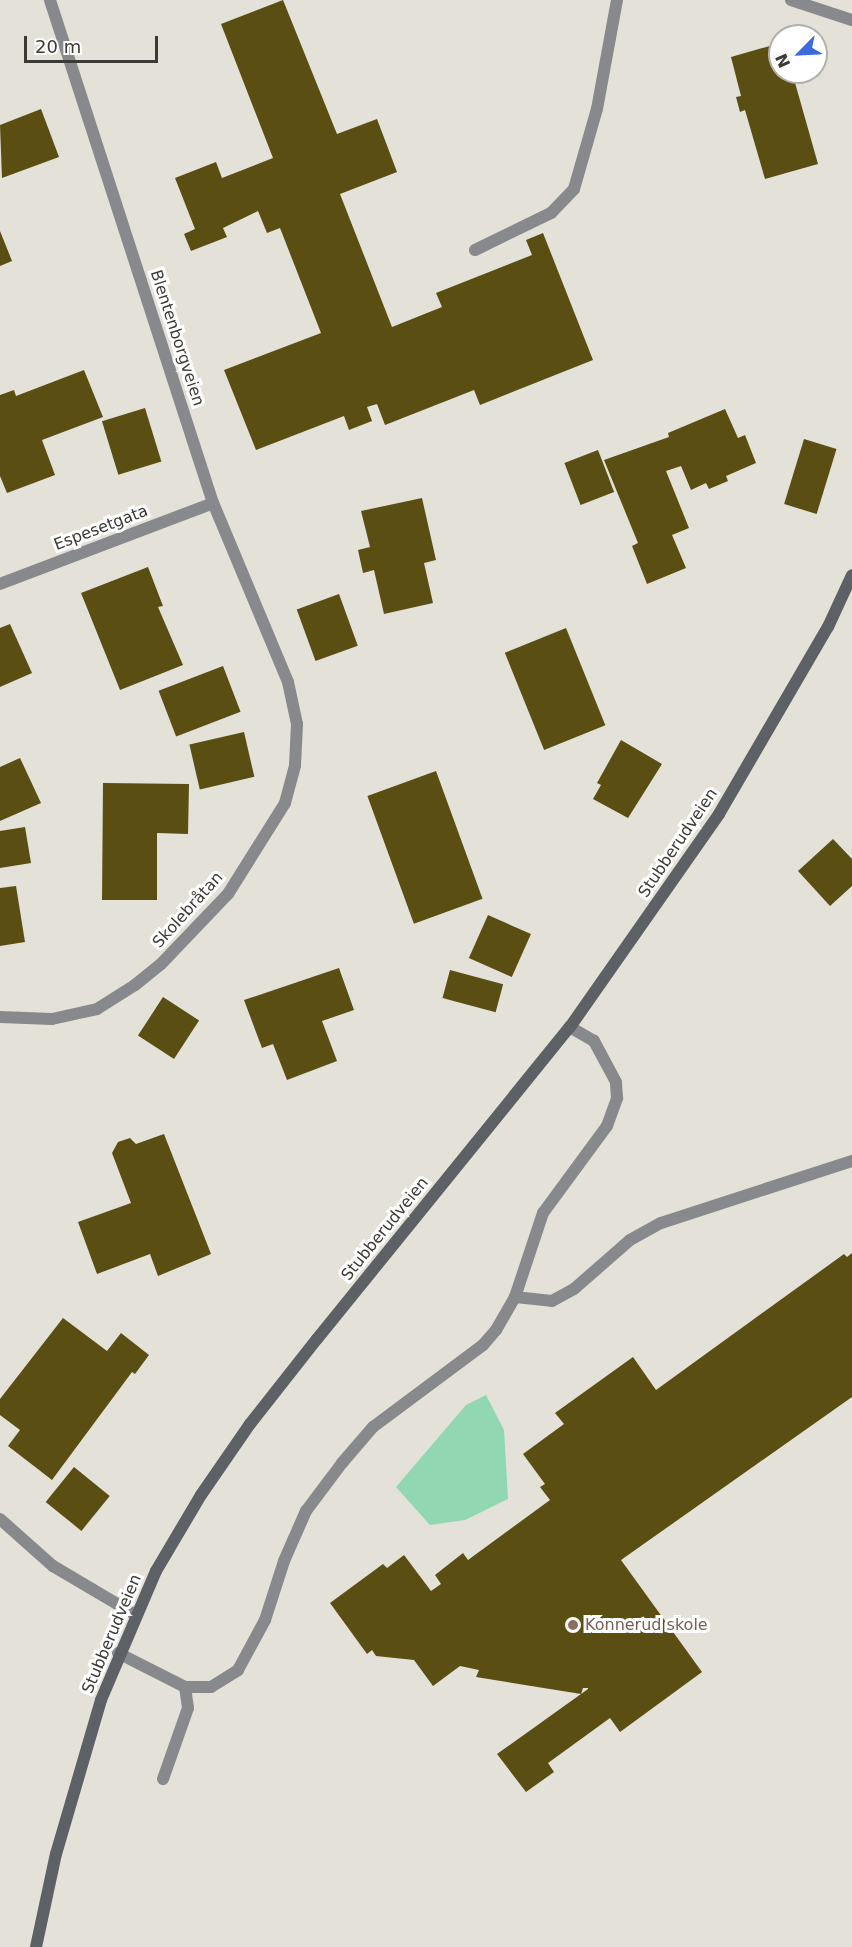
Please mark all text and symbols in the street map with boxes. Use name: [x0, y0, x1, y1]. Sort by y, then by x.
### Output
scale bar: [27, 24, 160, 62]
north arrow: [768, 24, 828, 84]
text: 20 m: [35, 36, 81, 57]
text: N: [772, 51, 794, 71]
street label: Blentenborgveien: [146, 268, 208, 408]
street label: Espesetgata: [51, 501, 151, 555]
street label: Stubberudveien: [634, 785, 722, 901]
street label: Skolebråtan: [149, 868, 227, 952]
street label: Stubberudveien: [337, 1173, 433, 1285]
street label: Stubberudveien: [78, 1572, 146, 1696]
place label: Konnerud skole: [585, 1615, 708, 1635]
marker: Konnerud skole: [566, 1618, 580, 1632]

